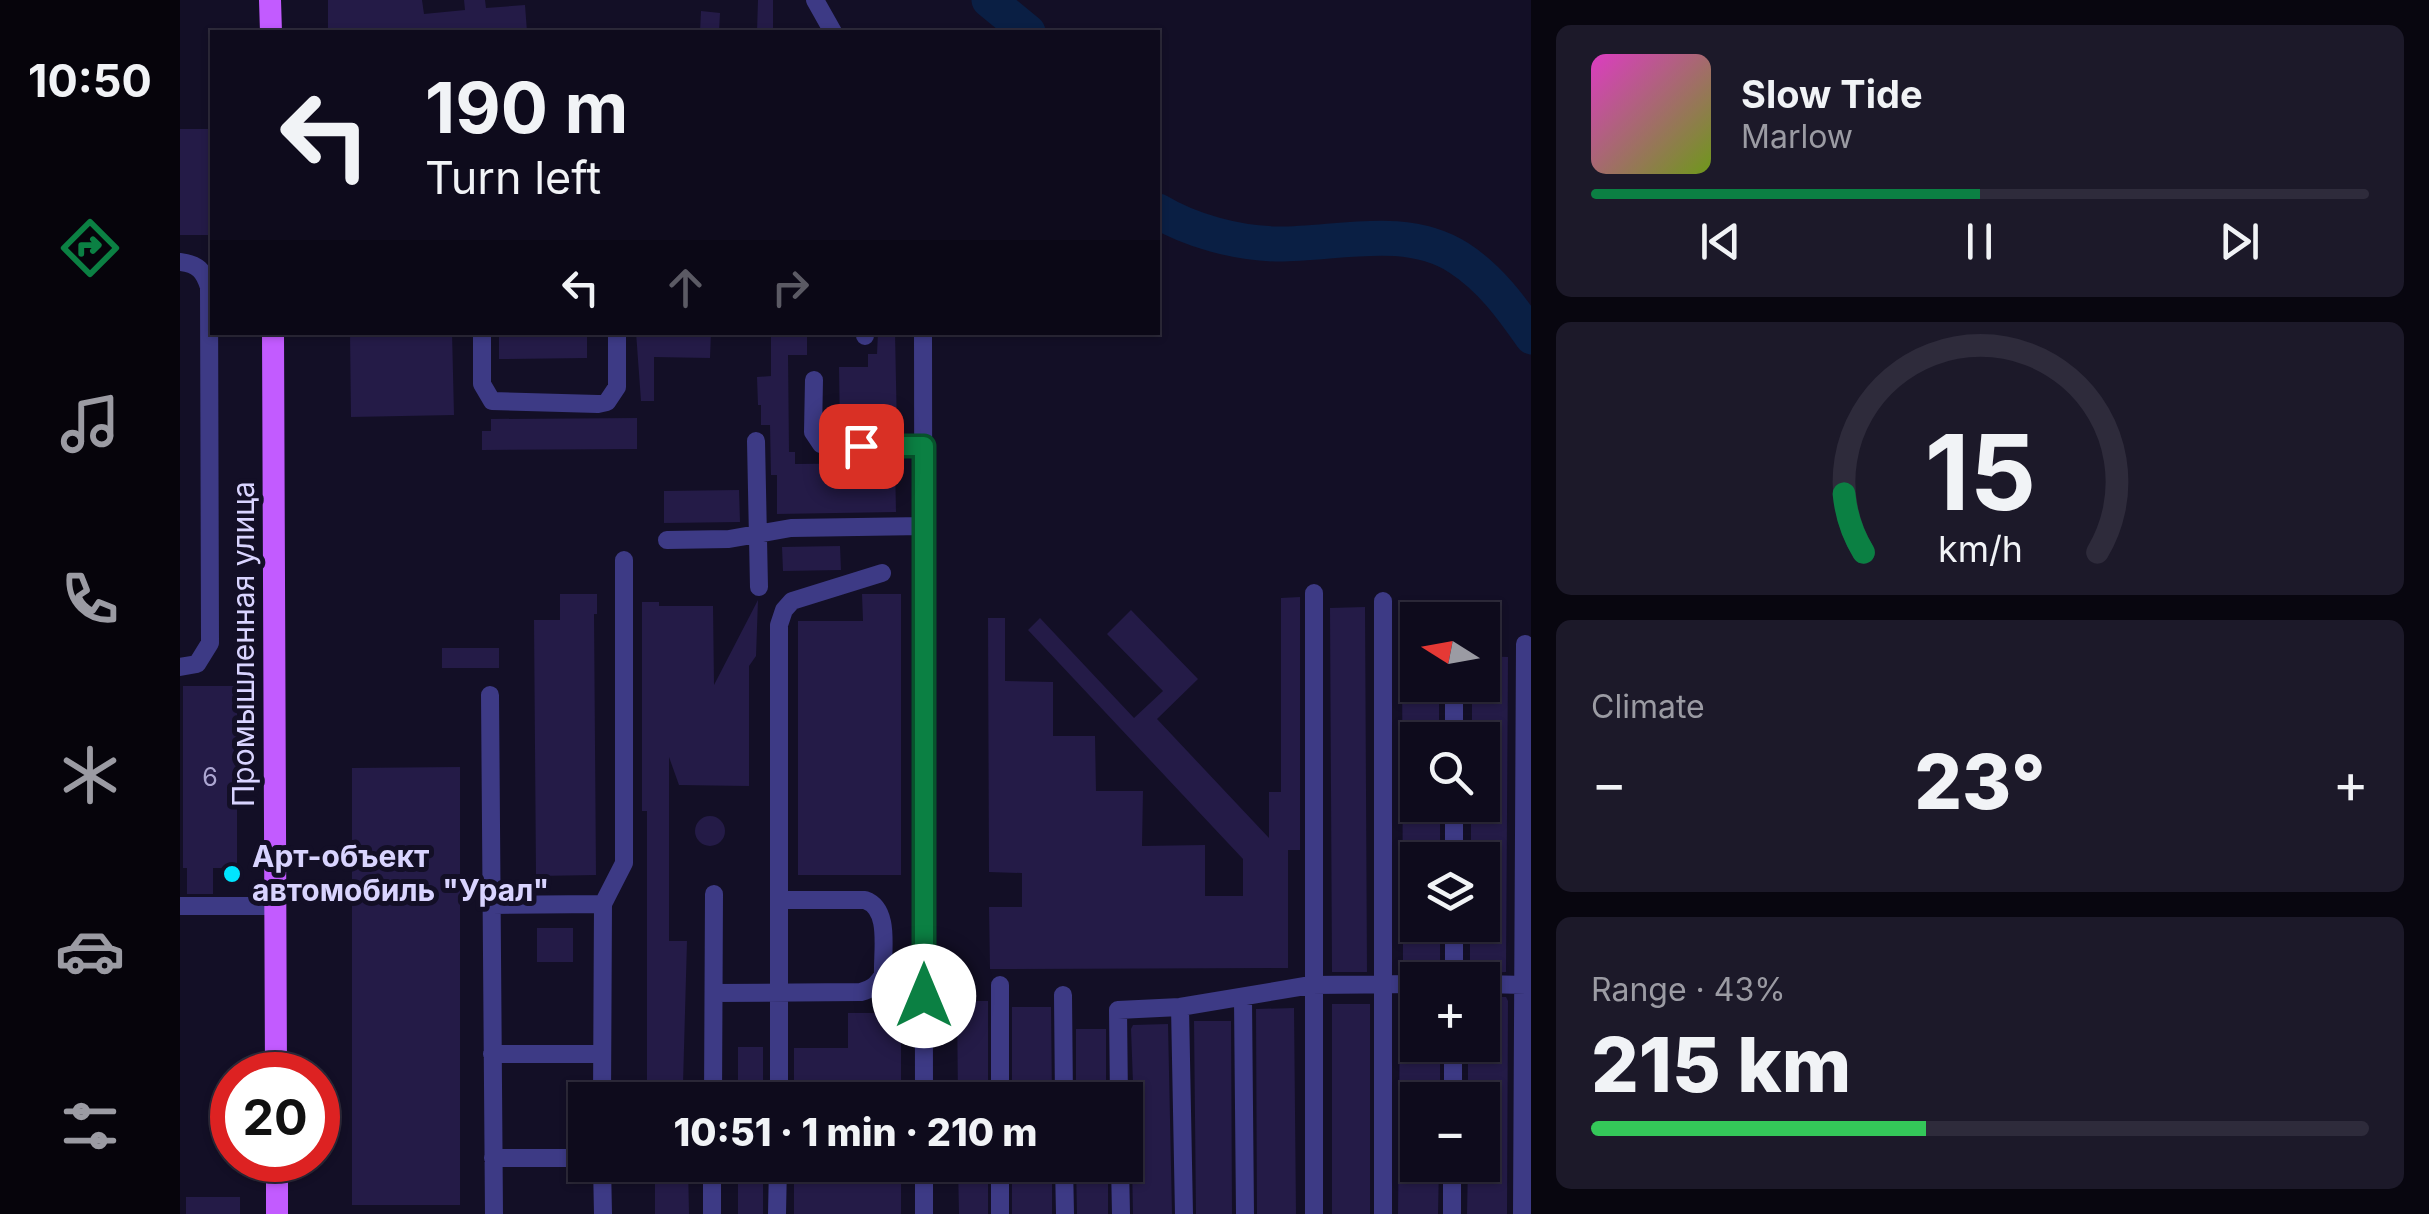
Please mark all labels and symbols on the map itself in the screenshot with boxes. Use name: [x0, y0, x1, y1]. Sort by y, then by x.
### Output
pin: [819, 404, 904, 489]
street label: Промышленная улица: [225, 481, 261, 807]
north arrow: [1400, 602, 1500, 702]
house number: 6: [202, 762, 218, 792]
place label: Арт-объект автомобиль "Урал": [252, 838, 549, 908]
marker: Арт-объект автомобиль "Урал": [221, 863, 243, 885]
position arrow: [872, 944, 976, 1048]
speed limit sign: 20: [210, 1052, 340, 1182]

